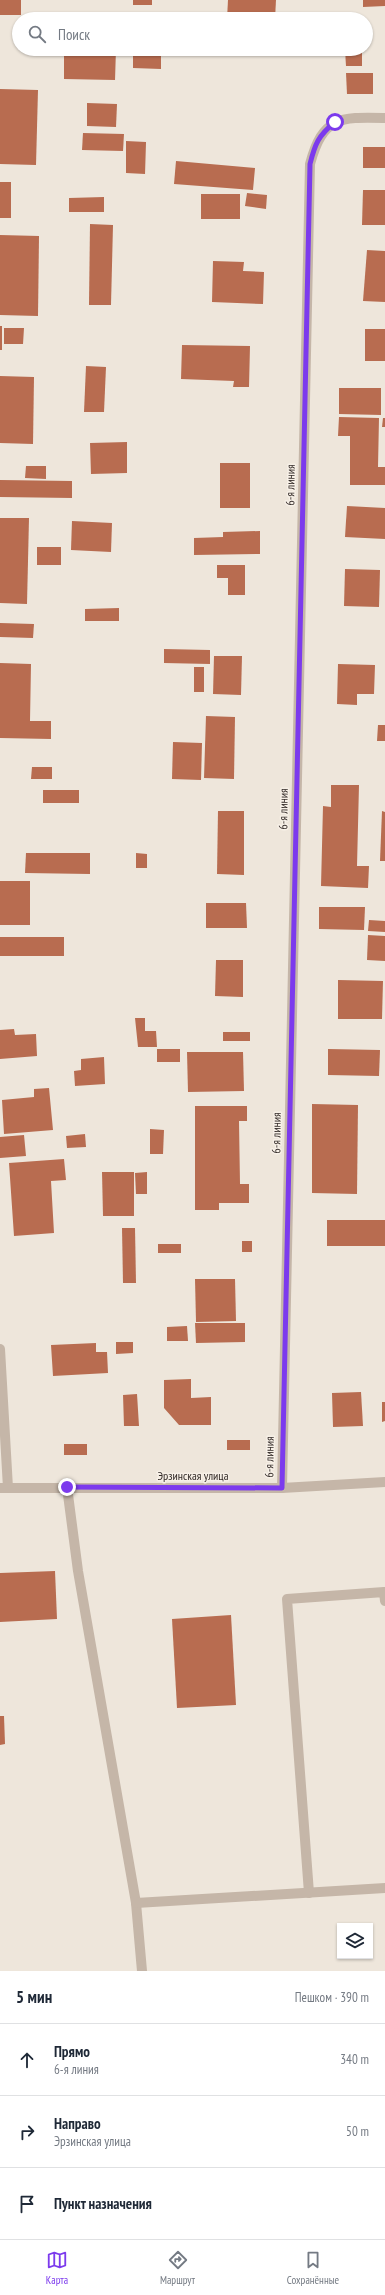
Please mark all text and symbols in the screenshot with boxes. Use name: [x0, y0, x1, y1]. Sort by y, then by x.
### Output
search box: [12, 12, 373, 56]
icon: search: [26, 23, 48, 45]
text: Поиск: [58, 25, 90, 44]
route start: [326, 113, 344, 131]
street label: 6-я линия: [282, 464, 298, 506]
street label: 6-я линия: [275, 788, 291, 830]
street label: 6-я линия: [268, 1112, 284, 1154]
street label: 6-я линия: [261, 1436, 277, 1478]
street label: Эрзинская улица: [158, 1468, 229, 1483]
route end: [58, 1478, 76, 1496]
map controls: [337, 1923, 373, 1959]
button: layers: [337, 1923, 373, 1959]
text: 5 мин: [16, 1986, 52, 2008]
text: Пешком · 390 m: [295, 1989, 369, 2006]
text: Прямо: [54, 2042, 90, 2061]
icon: ahead: [16, 2049, 38, 2071]
text: 340 m: [340, 2051, 369, 2068]
text: 6-я линия: [54, 2061, 99, 2078]
text: Направо: [54, 2114, 101, 2133]
icon: right: [16, 2121, 38, 2143]
text: 50 m: [346, 2123, 369, 2140]
text: Эрзинская улица: [54, 2133, 131, 2150]
icon: arrive: [16, 2193, 38, 2215]
text: Пункт назначения: [54, 2194, 152, 2213]
tab: Карта: [46, 2249, 68, 2287]
tab: Маршрут: [160, 2249, 195, 2287]
tab: Сохранённые: [287, 2249, 339, 2287]

